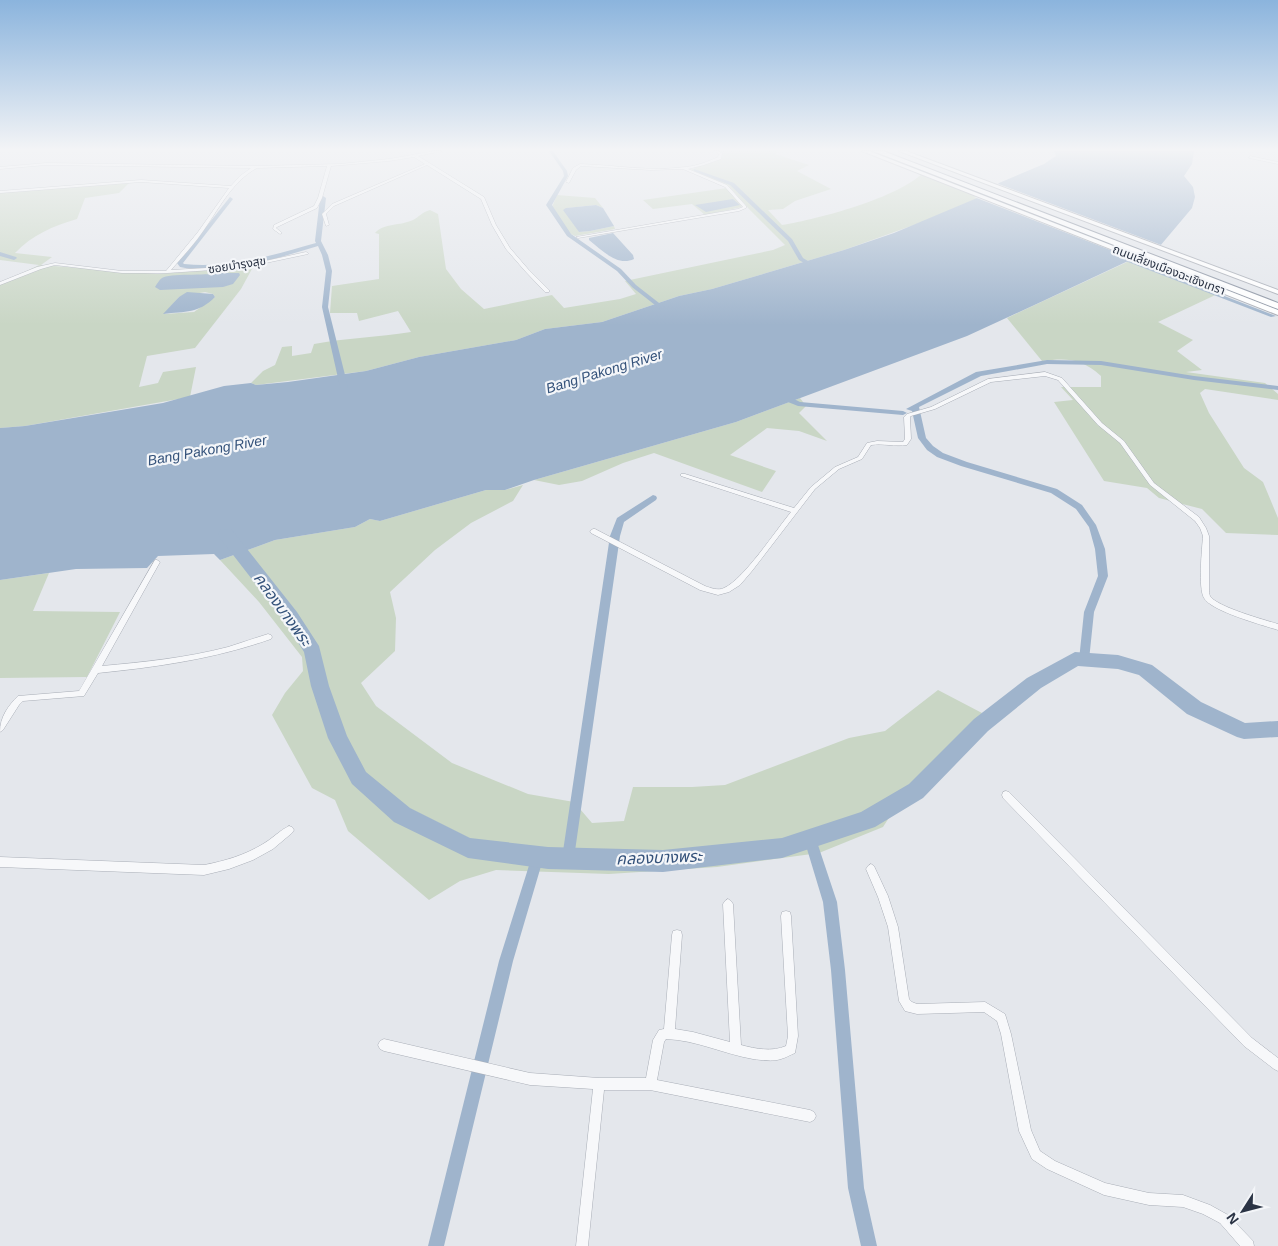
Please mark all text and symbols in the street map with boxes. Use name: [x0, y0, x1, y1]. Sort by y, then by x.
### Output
street label: ถนนเลี่ยงเมืองฉะเชิงเทรา: [1111, 240, 1228, 298]
street label: ซอยบำรุงสุข: [207, 254, 267, 276]
water label: Bang Pakong River: [544, 345, 665, 396]
water label: Bang Pakong River: [146, 431, 269, 468]
water label: คลองบางพระ: [250, 570, 316, 650]
water label: คลองบางพระ: [616, 847, 704, 867]
north arrow: [1218, 1186, 1268, 1236]
text: N: [1223, 1210, 1242, 1227]

